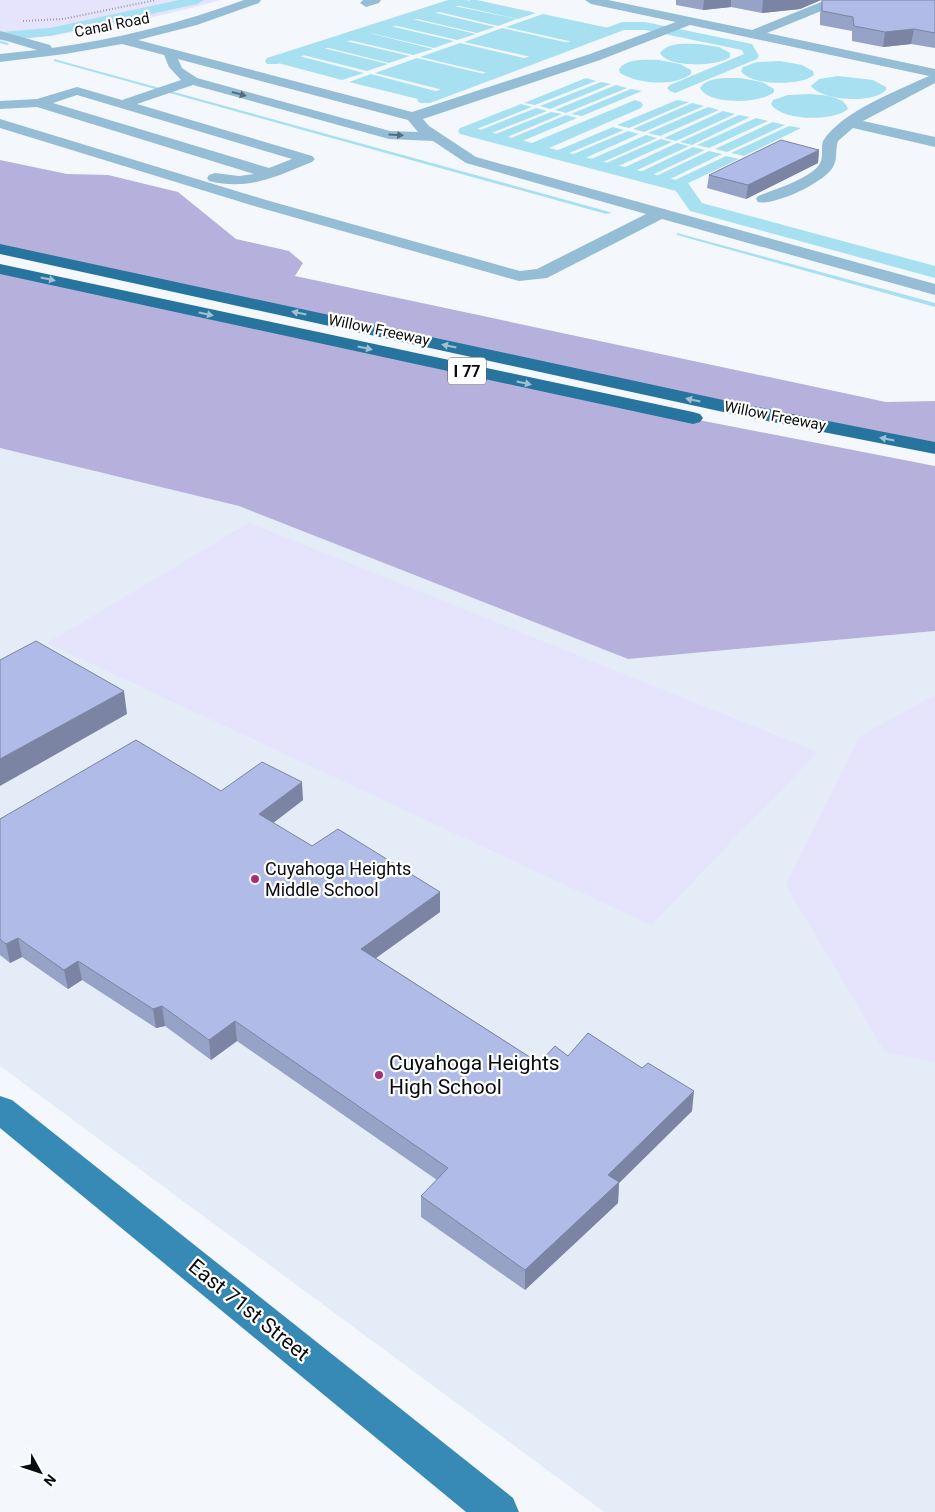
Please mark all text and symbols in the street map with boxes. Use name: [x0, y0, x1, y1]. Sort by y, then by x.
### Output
street label: Canal Road: [73, 9, 151, 41]
one-way arrow: [232, 90, 247, 98]
one-way arrow: [389, 131, 405, 139]
one-way arrow: [40, 275, 55, 283]
one-way arrow: [292, 309, 307, 317]
one-way arrow: [199, 310, 214, 318]
street label: Willow Freeway: [327, 310, 431, 350]
one-way arrow: [442, 342, 457, 350]
one-way arrow: [358, 345, 374, 353]
road number: I 77: [448, 358, 486, 384]
one-way arrow: [516, 379, 532, 387]
one-way arrow: [686, 396, 701, 404]
street label: Willow Freeway: [723, 397, 827, 435]
one-way arrow: [879, 434, 895, 442]
place label: Cuyahoga Heights Middle School: [265, 858, 411, 900]
marker: Cuyahoga Heights Middle School: [249, 873, 261, 885]
place label: Cuyahoga Heights High School: [389, 1051, 560, 1099]
marker: Cuyahoga Heights High School: [373, 1069, 385, 1081]
street label: East 71st Street: [184, 1254, 314, 1366]
north arrow: [15, 1447, 65, 1497]
text: N: [41, 1471, 59, 1489]

